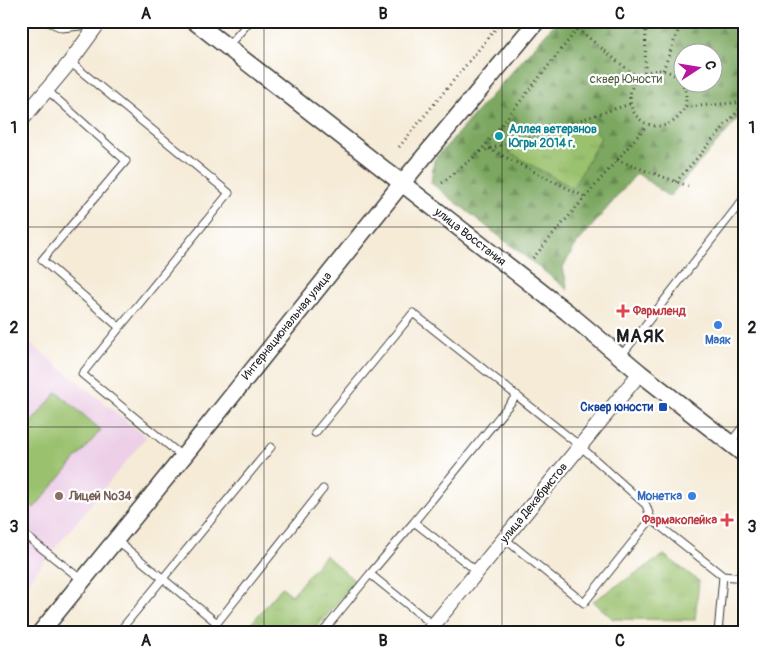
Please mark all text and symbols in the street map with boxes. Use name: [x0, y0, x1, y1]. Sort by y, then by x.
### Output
text: A: [141, 4, 152, 24]
text: B: [378, 4, 388, 24]
text: C: [615, 4, 625, 24]
north arrow: [674, 42, 724, 92]
text: С: [701, 59, 720, 72]
park label: сквер Юности: [590, 72, 663, 87]
text: 1: [11, 118, 17, 138]
text: 1: [749, 118, 755, 138]
place label: Аллея ветеранов Югры 2014 г.: [508, 122, 597, 151]
marker: Аллея ветеранов Югры 2014 г.: [493, 130, 505, 142]
street label: улица Восстания: [431, 204, 509, 270]
street label: Интернациональная улица: [239, 269, 335, 383]
place label: Фармленд: [632, 304, 686, 319]
marker: Фармленд: [617, 305, 629, 317]
text: 2: [10, 318, 19, 338]
text: 2: [748, 318, 757, 338]
marker: Маяк: [712, 319, 724, 331]
district label: МАЯК: [616, 325, 666, 348]
place label: Маяк: [705, 333, 732, 348]
place label: Сквер юности: [580, 400, 654, 415]
marker: Сквер юности: [657, 401, 669, 413]
street label: улица Декабристов: [496, 460, 571, 547]
place label: Лицей №34: [68, 489, 132, 504]
place label: Монетка: [637, 489, 682, 504]
marker: Лицей №34: [53, 490, 65, 502]
marker: Монетка: [686, 490, 698, 502]
place label: Фармакопейка: [641, 513, 717, 528]
marker: Фармакопейка: [721, 514, 733, 526]
text: 3: [10, 517, 19, 537]
text: 3: [748, 517, 757, 537]
text: A: [141, 631, 152, 651]
text: B: [378, 631, 388, 651]
text: C: [615, 631, 625, 651]

